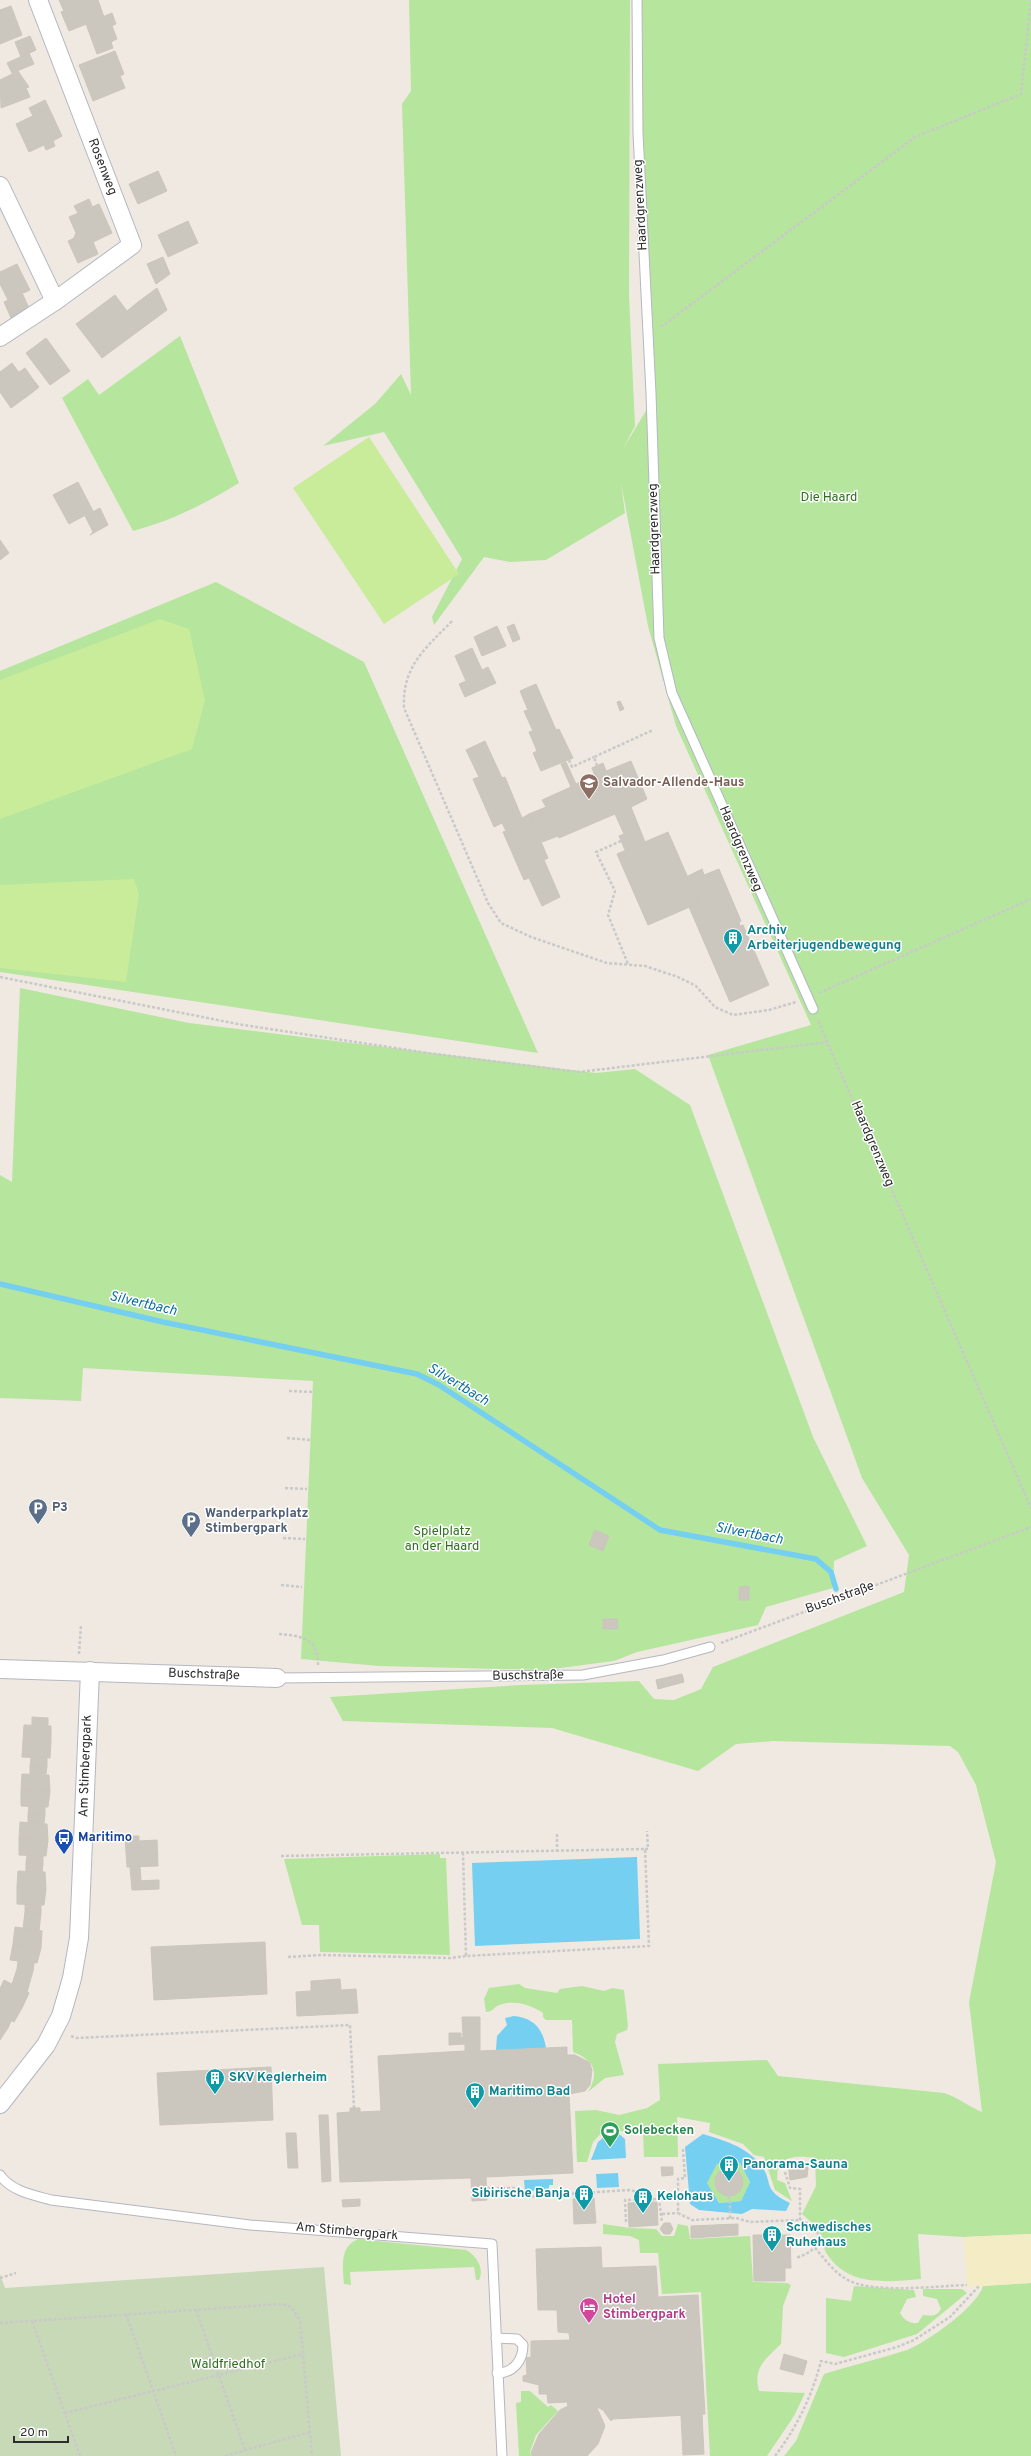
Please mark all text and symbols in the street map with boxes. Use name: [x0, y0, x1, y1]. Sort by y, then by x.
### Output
street label: Rosenweg: [84, 136, 120, 198]
street label: Haardgrenzweg: [631, 159, 651, 251]
street label: Haardgrenzweg: [645, 483, 665, 575]
park label: Die Haard: [801, 490, 857, 506]
school or university icon: Salvador-Allende-Haus: [578, 772, 600, 800]
place label: Salvador-Allende-Haus: [603, 775, 744, 791]
street label: Haardgrenzweg: [715, 804, 765, 894]
place label: Archiv Arbeiterjugendbewegung: [747, 923, 901, 954]
building icon: Archiv Arbeiterjugendbewegung: [722, 927, 744, 955]
street label: Haardgrenzweg: [847, 1099, 897, 1189]
water label: Silvertbach: [108, 1288, 179, 1320]
water label: Silvertbach: [424, 1360, 492, 1410]
parking icon: P3: [27, 1497, 49, 1525]
place label: P3: [52, 1500, 68, 1516]
place label: Wanderparkplatz Stimbergpark: [205, 1506, 309, 1537]
parking icon: Wanderparkplatz Stimbergpark: [180, 1510, 202, 1538]
water label: Silvertbach: [714, 1519, 785, 1549]
park label: Spielplatz an der Haard: [405, 1524, 479, 1555]
street label: Buschstraße: [804, 1578, 876, 1618]
street label: Buschstraße: [168, 1666, 240, 1684]
street label: Buschstraße: [492, 1667, 564, 1685]
street label: Am Stimbergpark: [76, 1714, 96, 1818]
bus stop icon: Maritimo: [53, 1827, 75, 1855]
place label: Maritimo: [78, 1830, 132, 1846]
building icon: SKV Keglerheim: [204, 2067, 226, 2095]
place label: SKV Keglerheim: [229, 2070, 327, 2086]
building icon: Maritimo Bad: [464, 2081, 486, 2109]
place label: Maritimo Bad: [489, 2084, 570, 2100]
sports icon: Solebecken: [599, 2120, 621, 2148]
place label: Solebecken: [624, 2123, 694, 2139]
building icon: Panorama-Sauna: [718, 2154, 740, 2182]
place label: Panorama-Sauna: [743, 2157, 848, 2173]
building icon: Sibirische Banja: [573, 2183, 595, 2211]
place label: Sibirische Banja: [472, 2186, 570, 2202]
building icon: Kelohaus: [632, 2186, 654, 2214]
place label: Kelohaus: [657, 2189, 713, 2205]
street label: Am Stimbergpark: [295, 2220, 399, 2244]
place label: Schwedisches Ruhehaus: [786, 2220, 871, 2251]
building icon: Schwedisches Ruhehaus: [761, 2224, 783, 2252]
place label: Hotel Stimbergpark: [603, 2292, 686, 2323]
hotel icon: Hotel Stimbergpark: [578, 2296, 600, 2324]
park label: Waldfriedhof: [191, 2357, 266, 2373]
scale bar: [14, 2418, 68, 2444]
text: 20 m: [20, 2425, 48, 2441]

